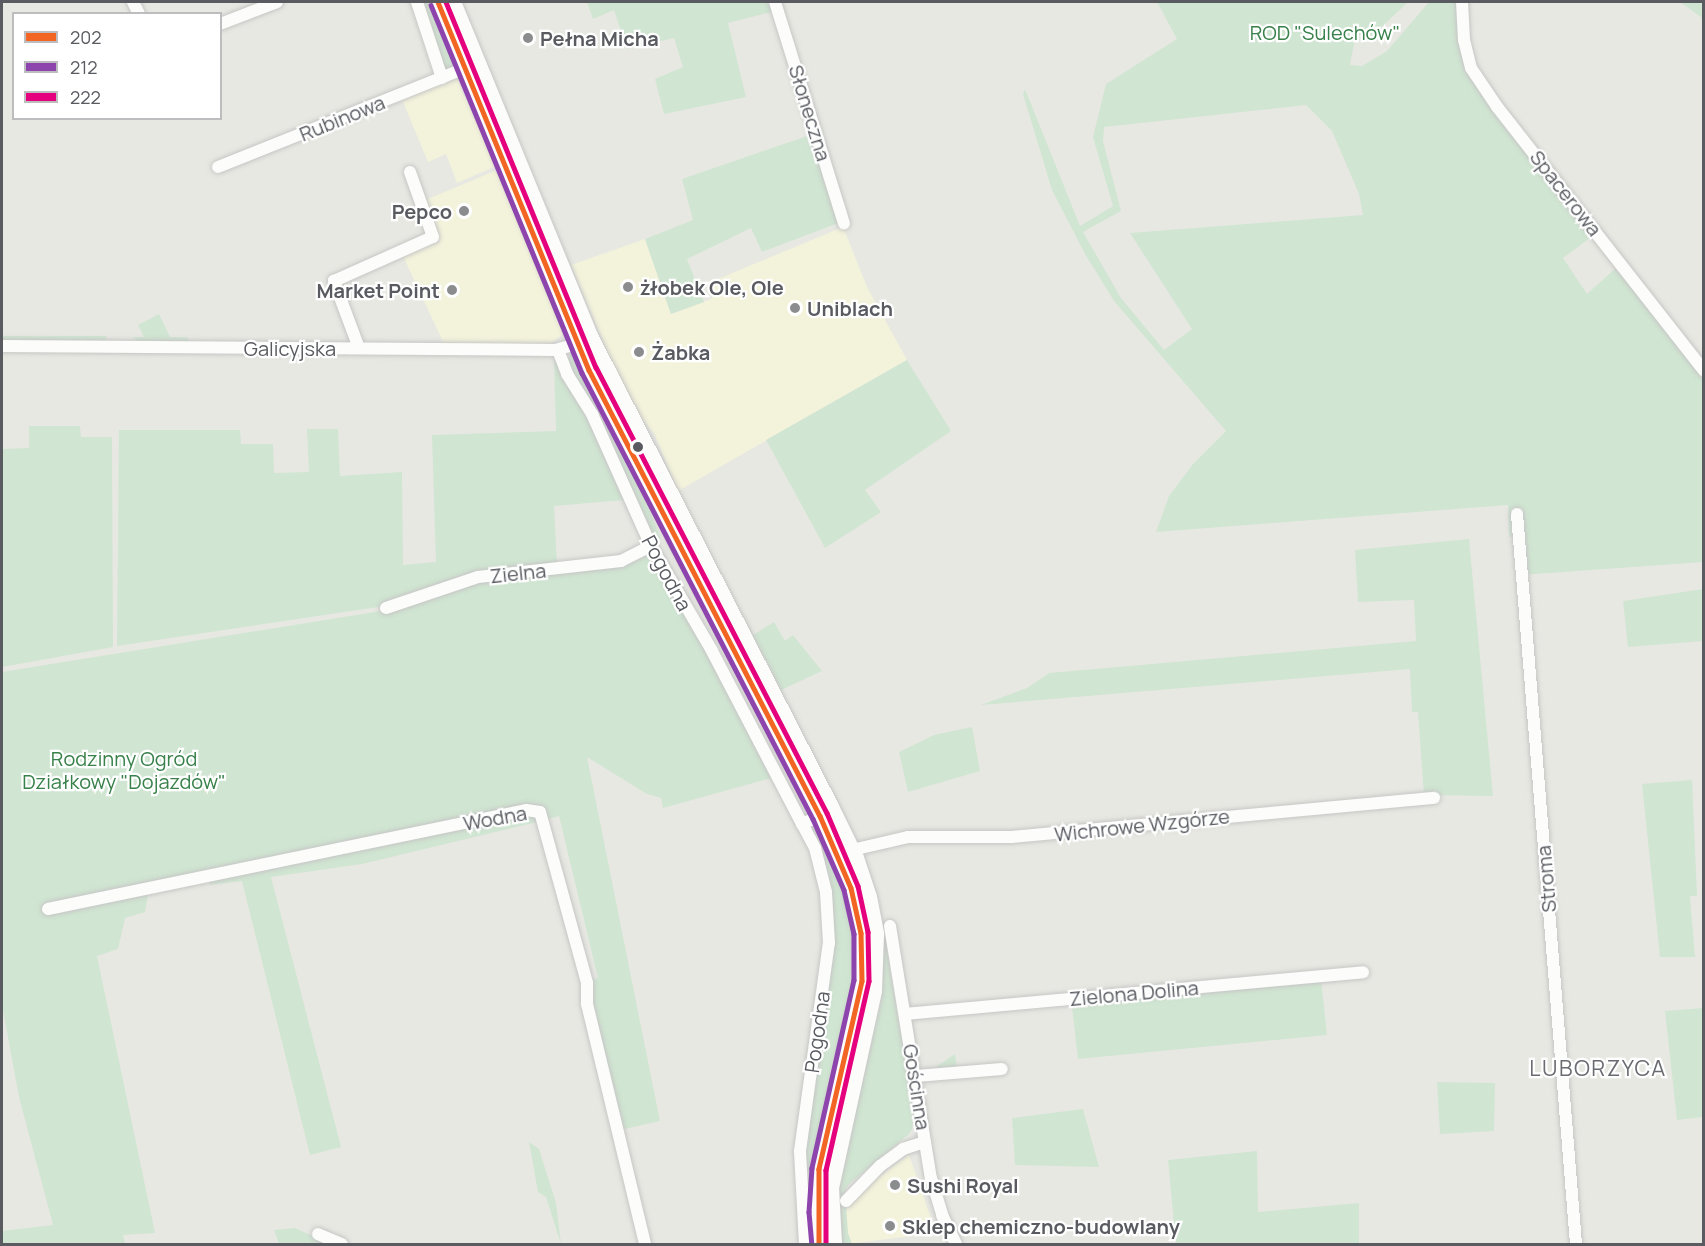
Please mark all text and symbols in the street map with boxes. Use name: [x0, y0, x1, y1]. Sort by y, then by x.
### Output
legend: [12, 12, 222, 120]
park label: ROD "Sulechów": [1250, 20, 1400, 44]
text: 202: [70, 25, 102, 49]
place label: Pełna Micha: [540, 26, 659, 50]
marker: Pełna Micha: [521, 31, 535, 45]
text: 212: [70, 55, 98, 79]
street label: Słoneczna: [784, 62, 836, 164]
text: 222: [70, 85, 101, 109]
street label: Rubinowa: [296, 90, 388, 146]
street label: Spacerowa: [1525, 145, 1607, 241]
place label: Pepco: [392, 199, 452, 223]
marker: Pepco: [457, 204, 471, 218]
place label: żłobek Ole, Ole: [640, 275, 784, 299]
place label: Market Point: [316, 278, 440, 302]
marker: żłobek Ole, Ole: [621, 280, 635, 294]
marker: Market Point: [445, 283, 459, 297]
place label: Uniblach: [807, 296, 893, 320]
marker: Uniblach: [788, 301, 802, 315]
street label: Galicyjska: [244, 336, 336, 360]
place label: Żabka: [651, 340, 710, 364]
marker: Żabka: [632, 345, 646, 359]
unlabelled marker: [632, 441, 644, 453]
street label: Pogodna: [637, 531, 697, 615]
street label: Zielna: [489, 558, 547, 588]
park label: Rodzinny Ogród Działkowy "Dojazdów": [22, 747, 226, 794]
street label: Wodna: [461, 801, 529, 835]
street label: Wichrowe Wzgórze: [1053, 804, 1231, 846]
street label: Stroma: [1531, 844, 1561, 914]
street label: Zielona Dolina: [1068, 975, 1200, 1011]
street label: Pogodna: [799, 990, 835, 1074]
street label: Gościnna: [898, 1042, 936, 1132]
district label: LUBORZYCA: [1529, 1056, 1667, 1082]
place label: Sushi Royal: [907, 1173, 1019, 1197]
marker: Sushi Royal: [888, 1178, 902, 1192]
place label: Sklep chemiczno-budowlany: [902, 1214, 1180, 1238]
marker: Sklep chemiczno-budowlany: [883, 1219, 897, 1233]

